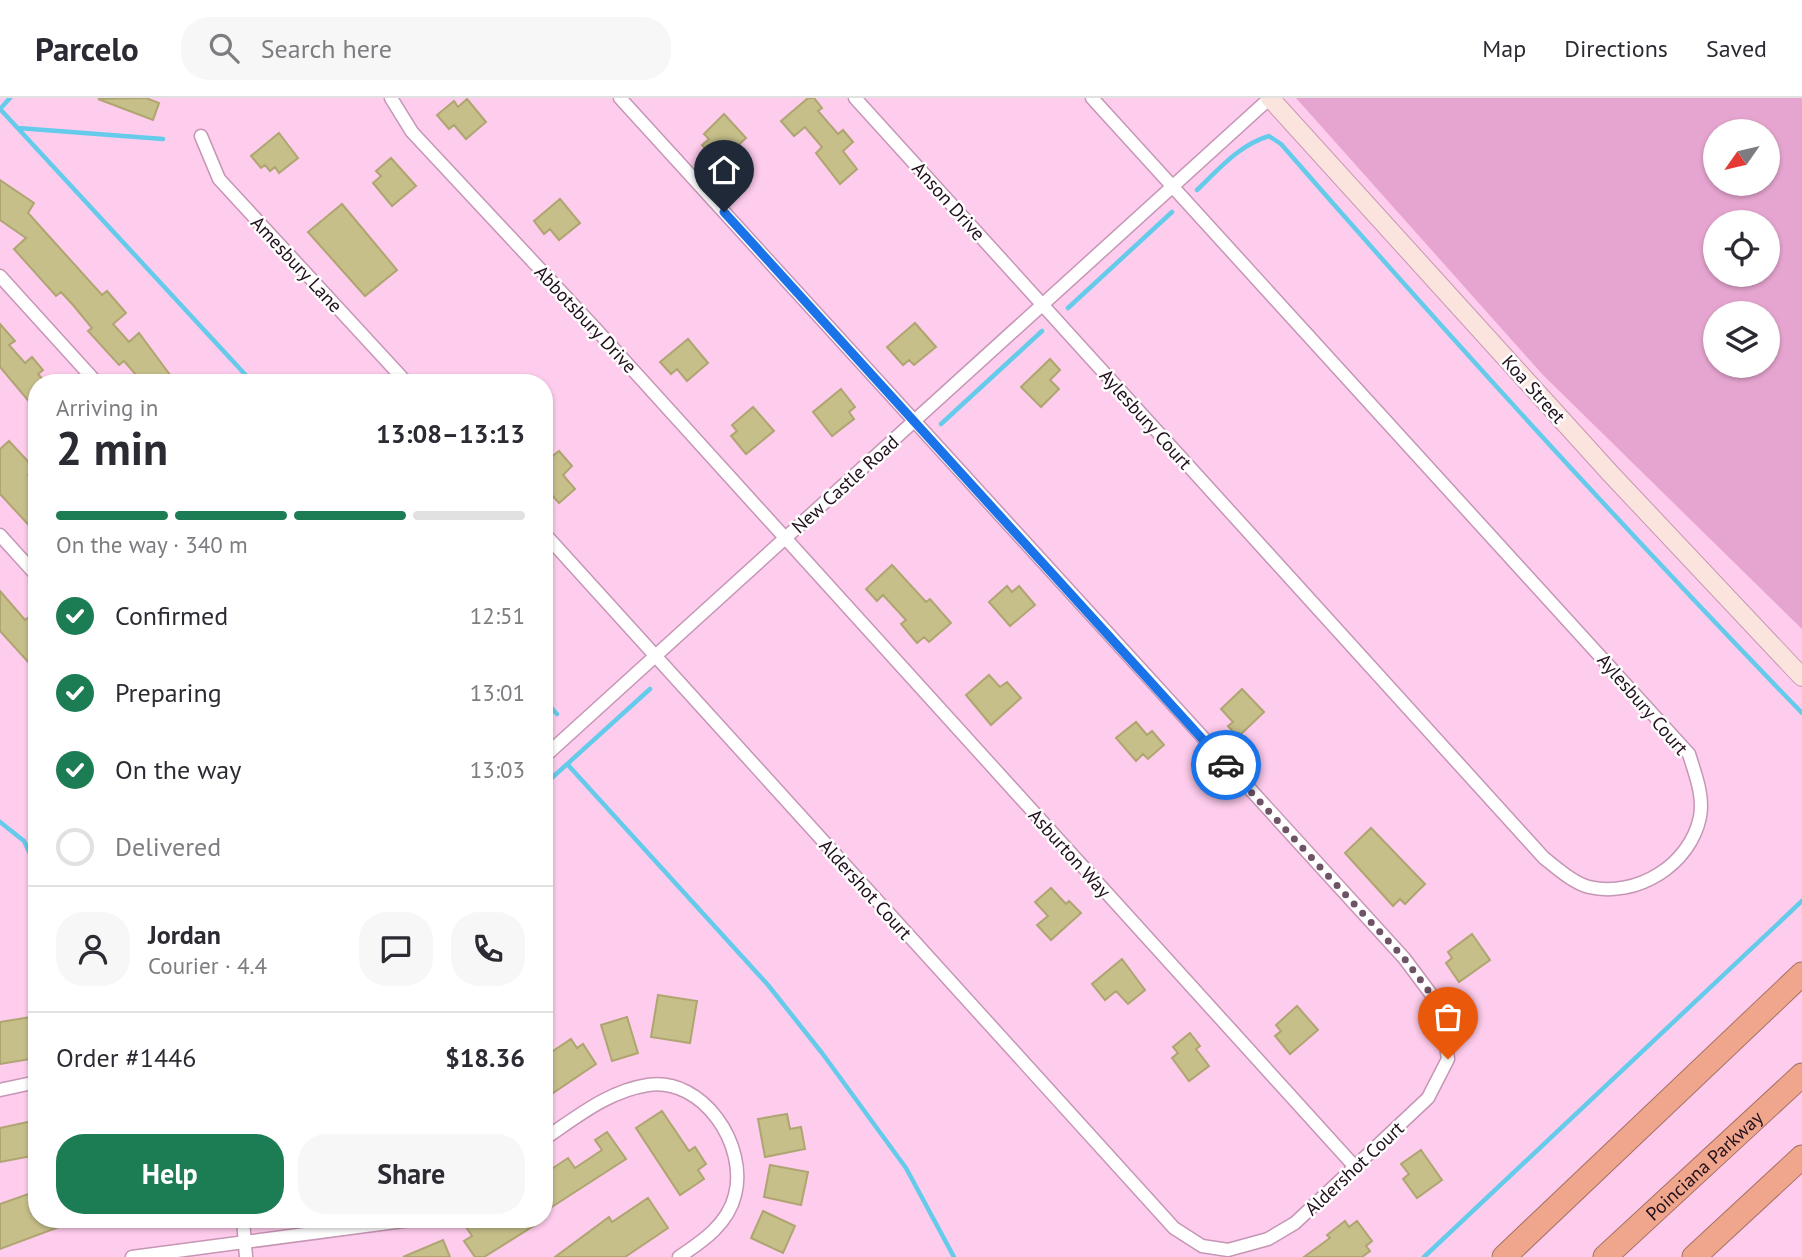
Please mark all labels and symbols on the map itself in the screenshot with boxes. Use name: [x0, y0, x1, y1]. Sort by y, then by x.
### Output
north arrow: [1703, 119, 1780, 196]
pin: [694, 140, 754, 212]
street label: Anson Drive: [907, 157, 991, 245]
street label: Amesbury Lane: [246, 211, 348, 317]
street label: Abbotsbury Drive: [530, 260, 642, 378]
street label: Koa Street: [1497, 350, 1571, 429]
street label: Aylesbury Court: [1095, 364, 1198, 475]
street label: New Castle Road: [787, 430, 903, 538]
street label: Aylesbury Court: [1592, 648, 1694, 760]
courier: [1191, 730, 1261, 800]
street label: Asburton Way: [1024, 804, 1116, 903]
street label: Aldershot Court: [815, 834, 918, 945]
pin: [1418, 987, 1478, 1059]
street label: Poinciana Parkway: [1641, 1105, 1768, 1225]
street label: Aldershot Court: [1299, 1115, 1409, 1220]

